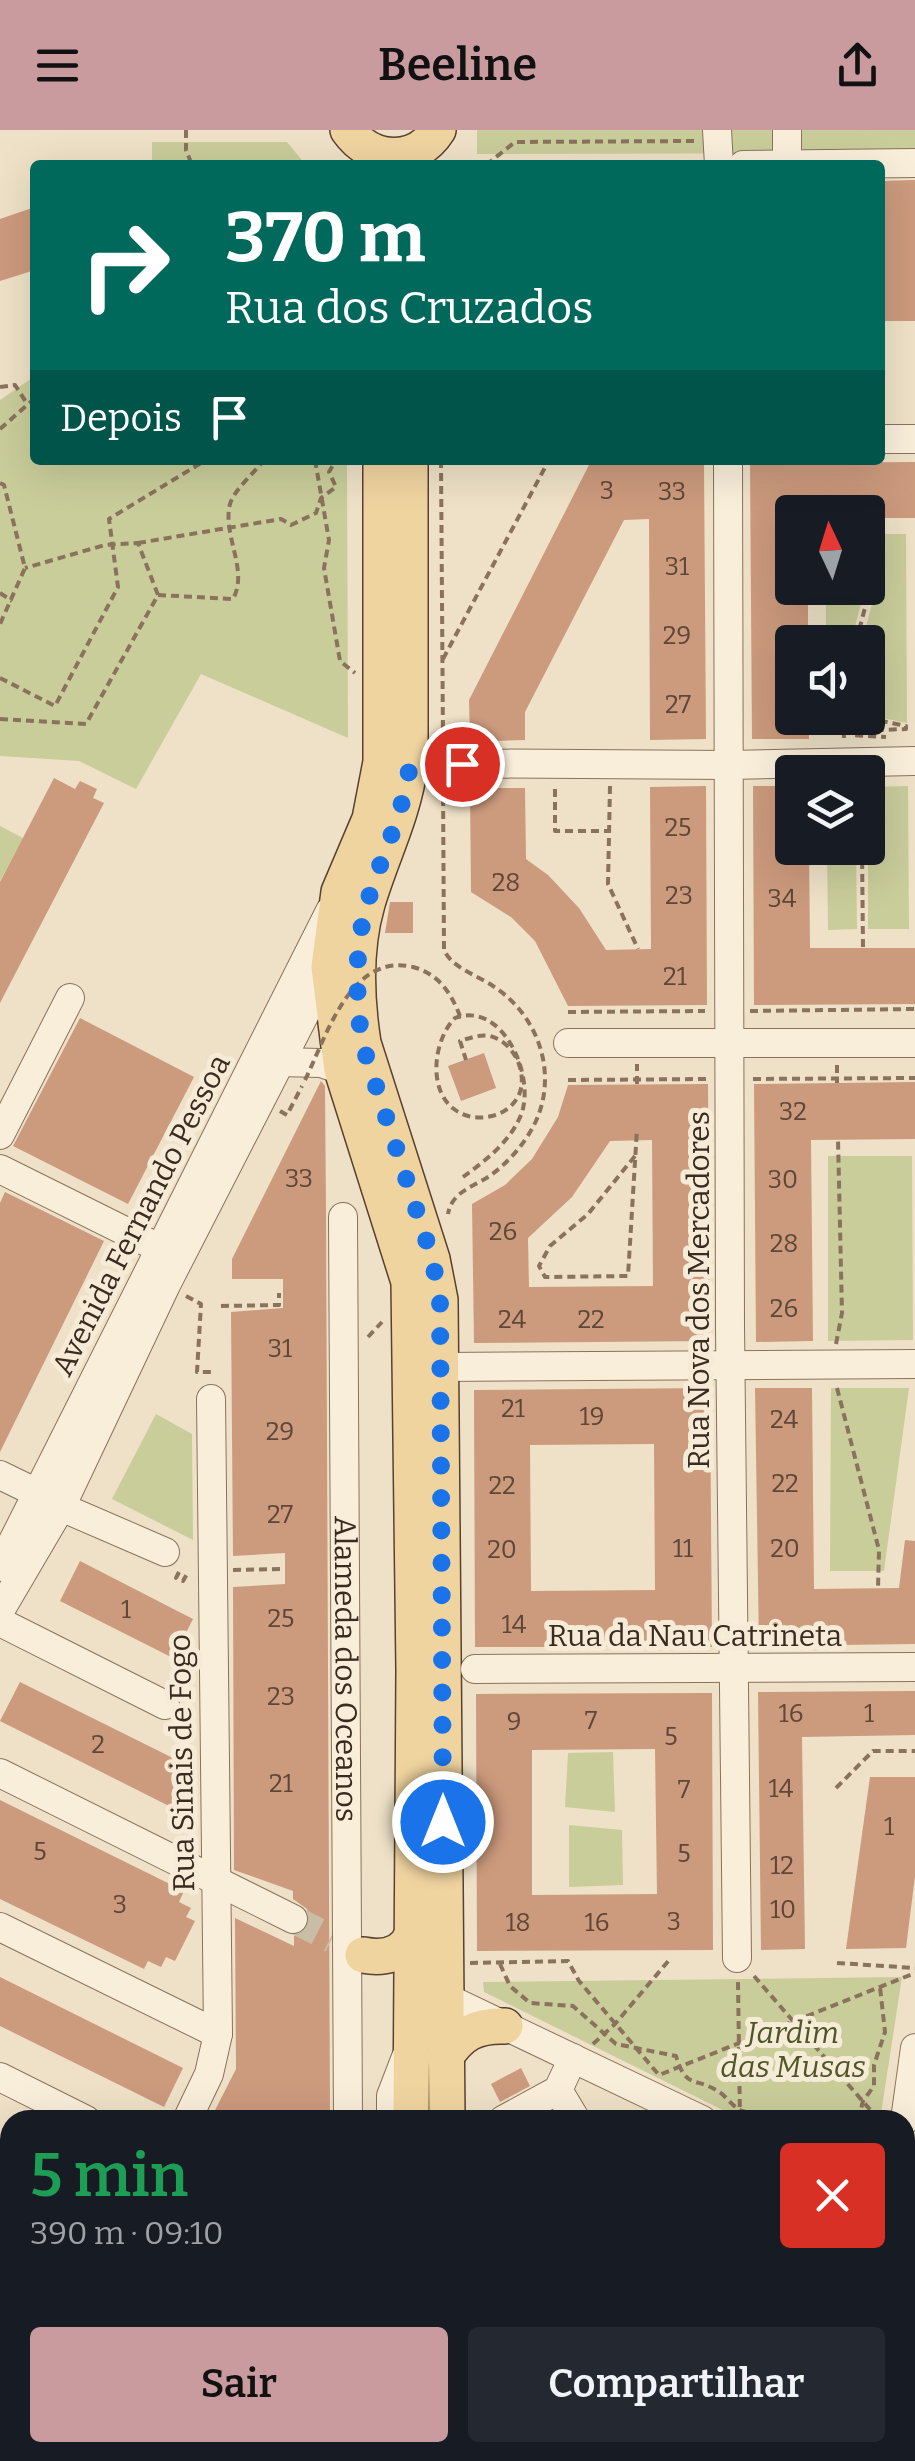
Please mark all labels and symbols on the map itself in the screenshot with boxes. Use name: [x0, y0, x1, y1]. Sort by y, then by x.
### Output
house number: 3: [600, 476, 614, 506]
house number: 33: [658, 477, 686, 507]
north arrow: [775, 495, 885, 605]
house number: 31: [665, 552, 689, 582]
house number: 29: [663, 621, 691, 651]
house number: 27: [665, 690, 691, 720]
pin: [420, 722, 505, 807]
house number: 25: [665, 813, 691, 843]
house number: 28: [492, 868, 520, 898]
house number: 23: [665, 881, 693, 911]
house number: 34: [768, 884, 797, 914]
house number: 21: [663, 962, 687, 992]
street label: Avenida Fernando Pessoa: [44, 1048, 238, 1382]
house number: 32: [779, 1097, 807, 1127]
street label: Rua Nova dos Mercadores: [681, 1111, 717, 1469]
house number: 33: [285, 1164, 313, 1194]
house number: 30: [768, 1165, 798, 1195]
house number: 26: [489, 1217, 517, 1247]
house number: 28: [770, 1229, 798, 1259]
house number: 26: [770, 1294, 798, 1324]
house number: 24: [498, 1305, 526, 1335]
house number: 22: [577, 1305, 605, 1335]
house number: 31: [268, 1334, 292, 1364]
house number: 21: [501, 1394, 525, 1424]
house number: 19: [580, 1402, 604, 1432]
house number: 24: [770, 1405, 798, 1435]
house number: 29: [266, 1417, 294, 1447]
house number: 22: [771, 1469, 799, 1499]
house number: 22: [488, 1471, 516, 1501]
house number: 27: [267, 1500, 293, 1530]
street label: Alameda dos Oceanos: [327, 1516, 364, 1822]
house number: 11: [673, 1534, 693, 1564]
house number: 20: [770, 1534, 800, 1564]
house number: 20: [487, 1535, 517, 1565]
house number: 1: [121, 1595, 131, 1625]
house number: 25: [268, 1604, 294, 1634]
house number: 14: [502, 1610, 527, 1640]
street label: Rua da Nau Catrineta: [548, 1618, 842, 1654]
street label: Rua Sinais de Fogo: [162, 1634, 202, 1892]
house number: 23: [267, 1682, 295, 1712]
house number: 16: [779, 1699, 803, 1729]
house number: 1: [864, 1699, 874, 1729]
house number: 7: [585, 1706, 598, 1736]
house number: 9: [507, 1707, 521, 1737]
house number: 5: [664, 1722, 678, 1752]
house number: 2: [91, 1730, 105, 1760]
house number: 21: [269, 1769, 293, 1799]
position arrow: [391, 1770, 495, 1874]
house number: 14: [769, 1774, 794, 1804]
house number: 7: [678, 1775, 691, 1805]
house number: 1: [884, 1812, 894, 1842]
house number: 5: [33, 1837, 47, 1867]
house number: 5: [677, 1839, 691, 1869]
house number: 12: [770, 1851, 794, 1881]
house number: 3: [113, 1890, 127, 1920]
house number: 10: [770, 1895, 796, 1925]
house number: 3: [667, 1907, 681, 1937]
house number: 18: [505, 1908, 531, 1938]
house number: 16: [585, 1908, 609, 1938]
park label: Jardim das Musas: [720, 2015, 866, 2085]

